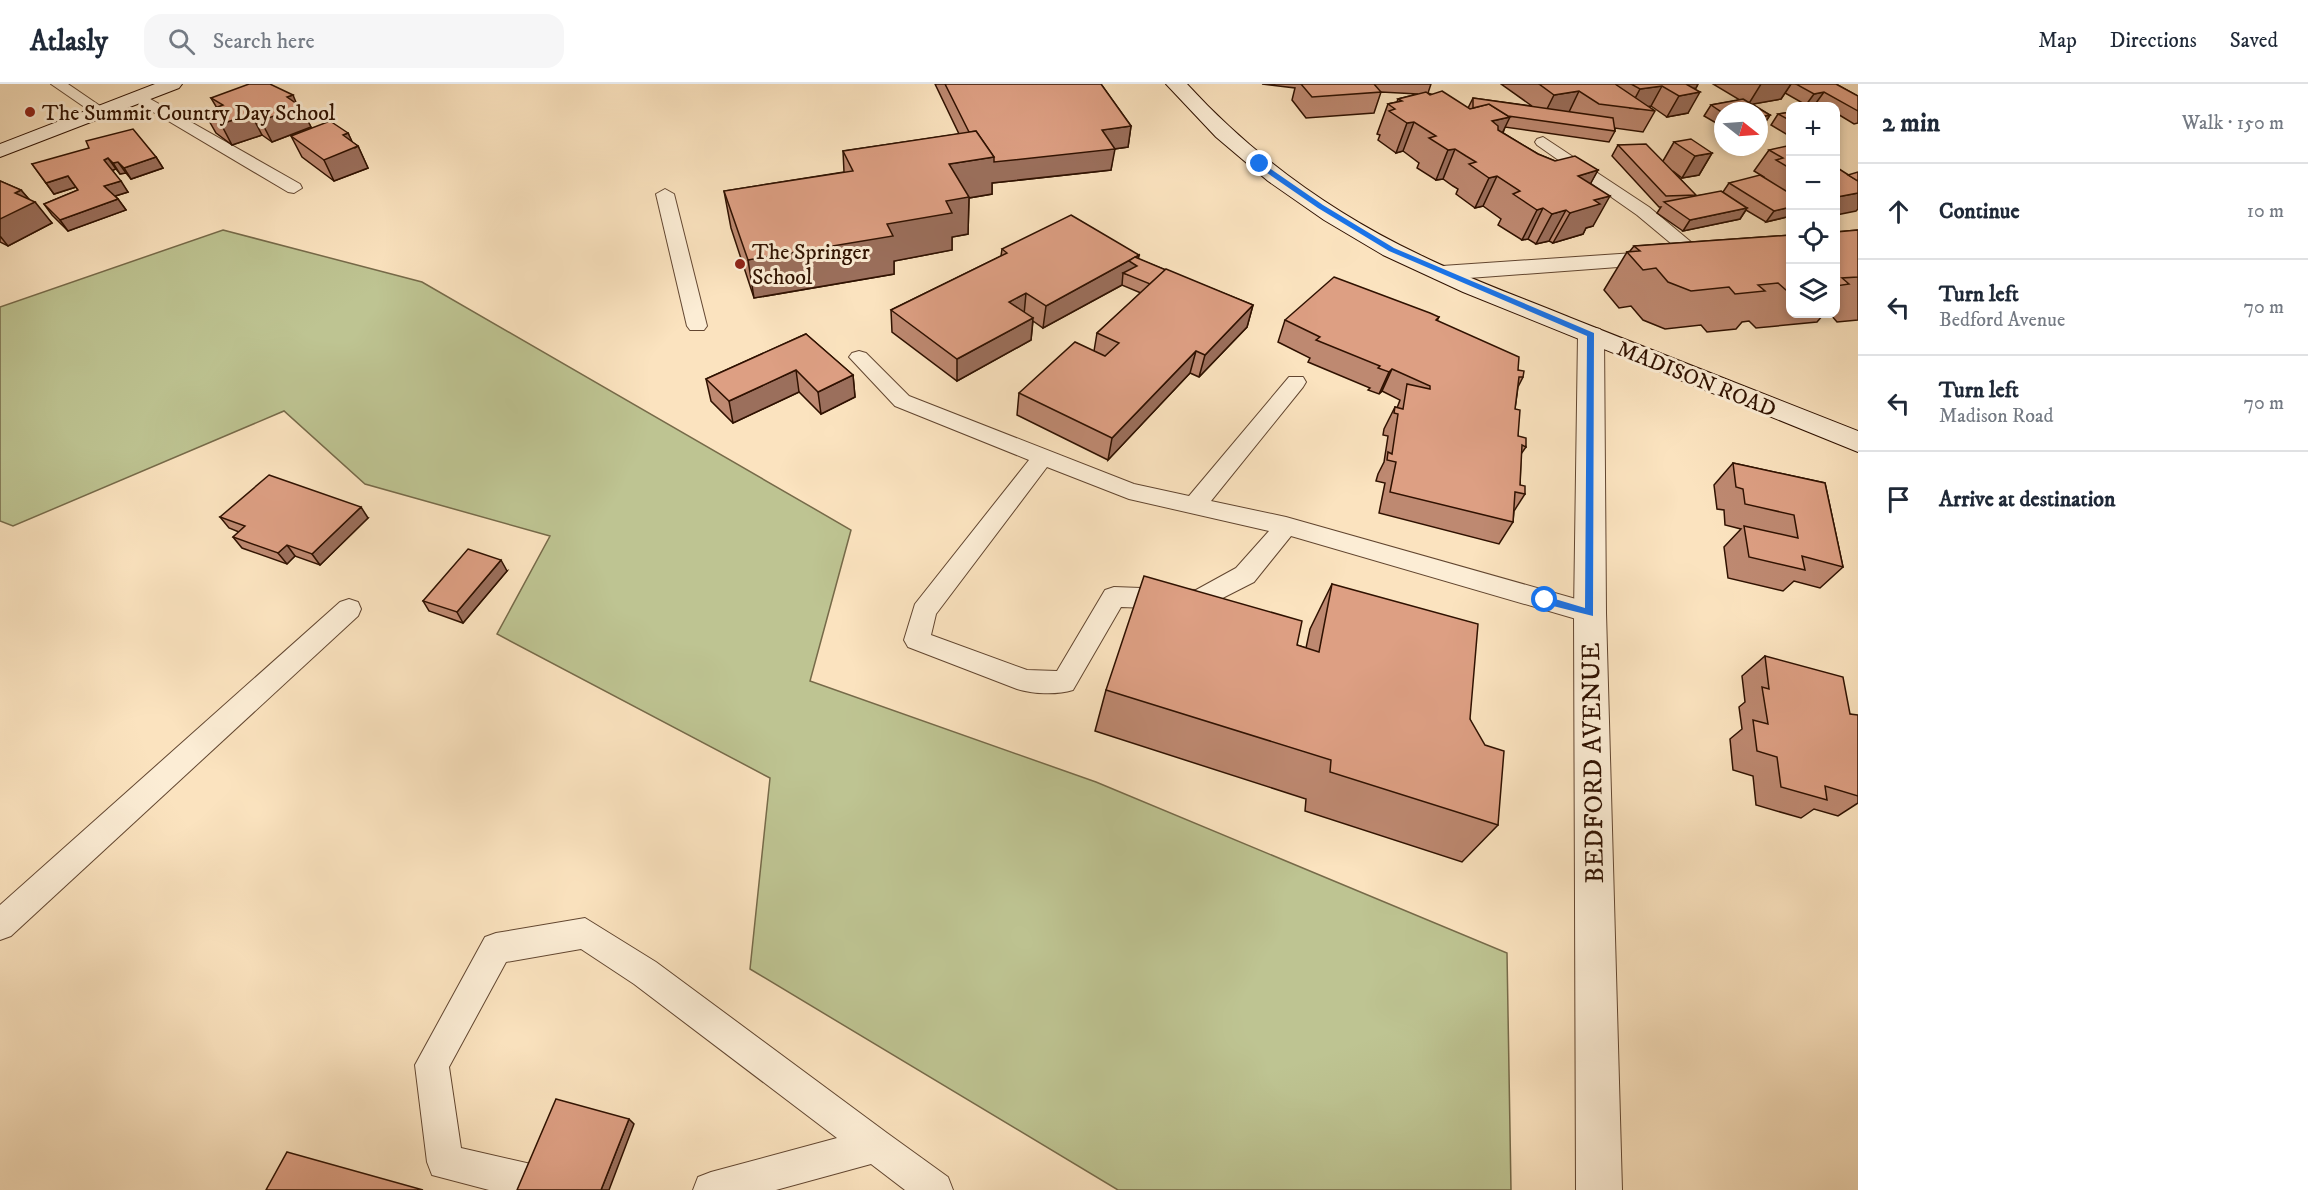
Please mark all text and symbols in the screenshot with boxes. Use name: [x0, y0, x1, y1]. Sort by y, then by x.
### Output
search box: [144, 14, 564, 68]
text: Atlasly: [30, 24, 108, 59]
icon: search: [165, 25, 198, 58]
text: Search here: [213, 28, 315, 55]
text: Map: [2038, 28, 2077, 54]
text: Directions: [2110, 28, 2197, 54]
text: Saved: [2230, 28, 2278, 54]
place label: The Summit Country Day School: [42, 100, 336, 127]
north arrow: [1714, 102, 1768, 156]
map controls: [1786, 102, 1840, 318]
button: +: [1786, 102, 1840, 156]
marker: The Summit Country Day School: [23, 105, 37, 119]
text: 2 min: [1882, 107, 1940, 140]
text: Walk · 150 m: [2182, 111, 2284, 136]
route end: [1246, 150, 1272, 176]
button: −: [1786, 156, 1840, 210]
icon: ahead: [1882, 195, 1915, 228]
text: Continue: [1939, 198, 2020, 225]
text: 10 m: [2247, 199, 2284, 224]
button: locate: [1786, 210, 1840, 264]
place label: The Springer School: [752, 239, 871, 291]
marker: The Springer School: [733, 257, 747, 271]
button: layers: [1786, 264, 1840, 318]
text: Turn left: [1939, 281, 2019, 308]
icon: left: [1882, 291, 1915, 324]
text: 70 m: [2243, 295, 2284, 320]
text: Bedford Avenue: [1939, 308, 2065, 333]
street label: MADISON ROAD: [1613, 335, 1780, 424]
text: Turn left: [1939, 377, 2019, 404]
icon: left: [1882, 387, 1915, 420]
text: 70 m: [2243, 391, 2284, 416]
text: Madison Road: [1939, 404, 2053, 429]
icon: arrive: [1882, 483, 1915, 516]
text: Arrive at destination: [1939, 486, 2116, 513]
route start: [1531, 586, 1557, 612]
street label: BEDFORD AVENUE: [1575, 642, 1612, 884]

